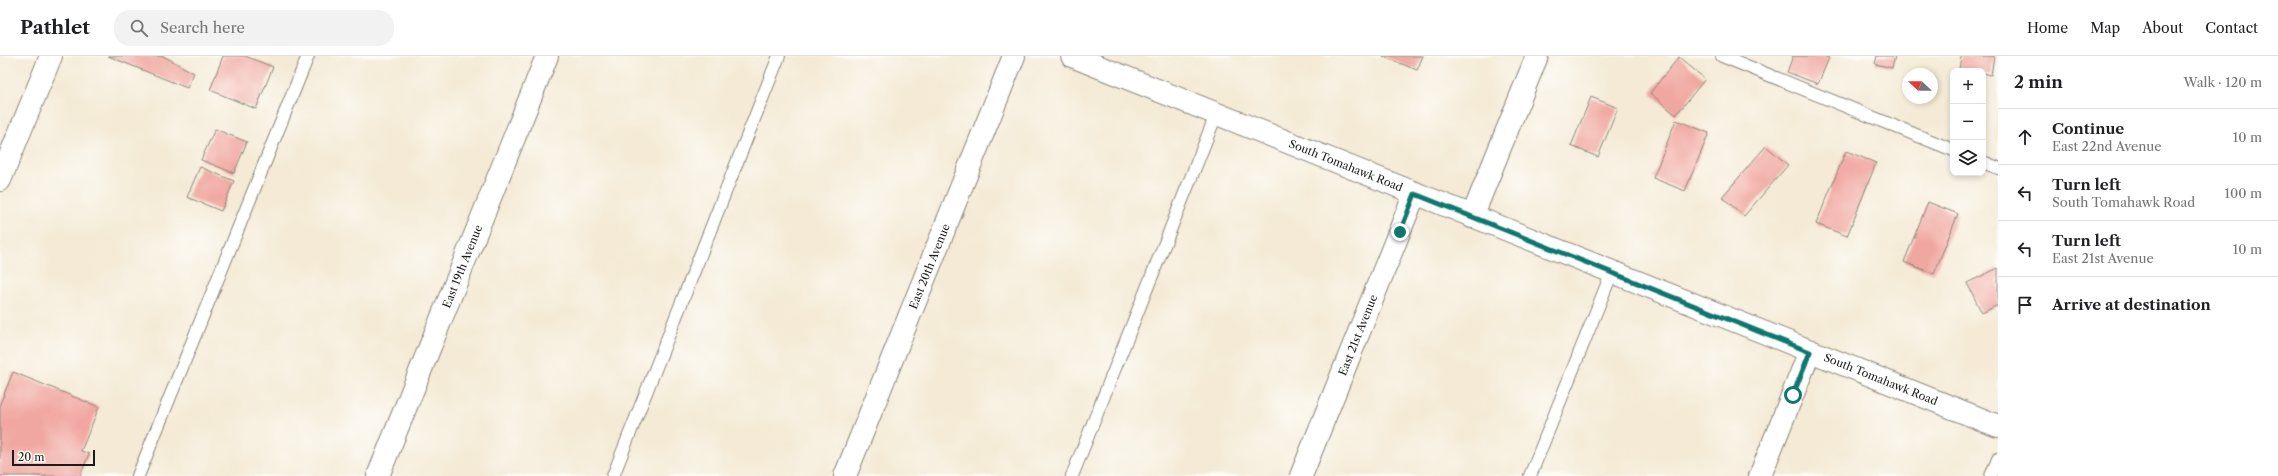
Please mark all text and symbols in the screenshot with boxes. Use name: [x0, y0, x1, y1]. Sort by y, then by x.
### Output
search box: [114, 10, 394, 46]
text: Pathlet: [20, 16, 90, 39]
icon: search: [128, 17, 150, 39]
text: Search here: [160, 18, 245, 37]
text: Home: [2027, 19, 2068, 37]
text: Map: [2090, 19, 2120, 37]
text: About: [2142, 19, 2183, 37]
text: Contact: [2205, 19, 2258, 37]
north arrow: [1902, 68, 1938, 104]
map controls: [1950, 68, 1986, 176]
button: +: [1950, 68, 1986, 104]
text: 2 min: [2014, 72, 2063, 92]
text: Walk · 120 m: [2184, 74, 2262, 90]
button: −: [1950, 104, 1986, 140]
text: Continue: [2052, 119, 2124, 138]
icon: ahead: [2014, 126, 2036, 148]
text: 10 m: [2233, 129, 2262, 145]
street label: South Tomahawk Road: [1287, 136, 1405, 195]
text: East 22nd Avenue: [2052, 138, 2162, 154]
button: layers: [1950, 140, 1986, 176]
text: Turn left: [2052, 175, 2121, 194]
icon: left: [2014, 182, 2036, 204]
text: 100 m: [2224, 185, 2262, 201]
text: South Tomahawk Road: [2052, 194, 2195, 210]
street label: East 20th Avenue: [906, 222, 953, 311]
street label: East 19th Avenue: [439, 223, 485, 310]
route end: [1391, 223, 1409, 241]
text: Turn left: [2052, 231, 2121, 250]
icon: left: [2014, 238, 2036, 260]
text: 10 m: [2233, 241, 2262, 257]
text: East 21st Avenue: [2052, 250, 2154, 266]
street label: East 21st Avenue: [1335, 292, 1380, 378]
icon: arrive: [2014, 294, 2036, 316]
text: Arrive at destination: [2052, 295, 2211, 314]
street label: South Tomahawk Road: [1822, 350, 1940, 408]
route start: [1784, 386, 1802, 404]
scale bar: [12, 448, 95, 467]
text: 20 m: [18, 450, 44, 464]

